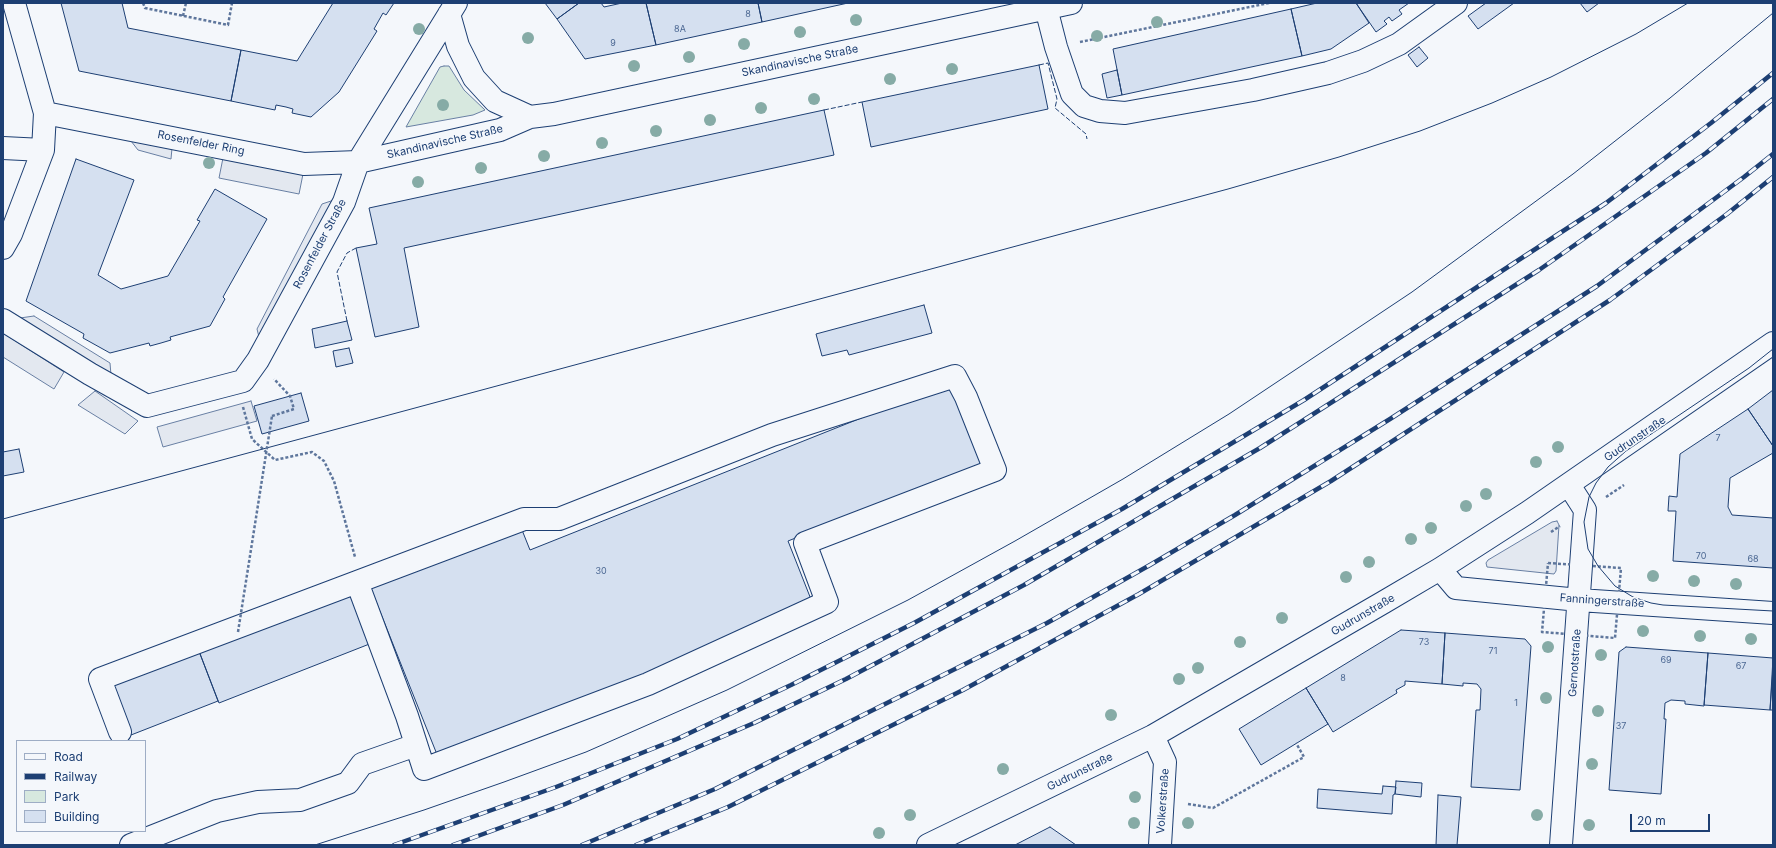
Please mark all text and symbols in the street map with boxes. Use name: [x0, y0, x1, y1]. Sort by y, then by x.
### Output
house number: 8: [745, 9, 751, 19]
house number: 8A: [674, 24, 686, 34]
house number: 9: [610, 38, 616, 48]
street label: Skandinavische Straße: [741, 42, 859, 80]
street label: Skandinavische Straße: [386, 122, 504, 162]
street label: Rosenfelder Ring: [156, 128, 246, 158]
street label: Rosenfelder Straße: [291, 197, 349, 291]
street label: Gudrunstraße: [1602, 414, 1668, 464]
house number: 7: [1715, 433, 1721, 443]
house number: 70: [1696, 551, 1706, 561]
house number: 68: [1747, 554, 1759, 564]
house number: 30: [595, 566, 607, 576]
street label: Gudrunstraße: [1329, 591, 1397, 639]
street label: Fanningerstraße: [1559, 591, 1645, 611]
street label: Gernotstraße: [1566, 628, 1584, 698]
house number: 73: [1419, 637, 1429, 647]
house number: 71: [1489, 646, 1497, 656]
house number: 69: [1660, 655, 1672, 665]
house number: 67: [1736, 661, 1746, 671]
house number: 8: [1340, 673, 1346, 683]
house number: 1: [1514, 698, 1518, 708]
house number: 37: [1616, 721, 1626, 731]
legend: [16, 740, 146, 832]
text: Road: [54, 749, 83, 764]
street label: Gudrunstraße: [1045, 750, 1115, 794]
street label: Volkerstraße: [1154, 768, 1172, 834]
text: Railway: [54, 769, 97, 784]
text: Park: [54, 789, 80, 804]
scale bar: [1632, 806, 1712, 832]
text: Building: [54, 809, 99, 824]
text: 20 m: [1637, 813, 1666, 828]

